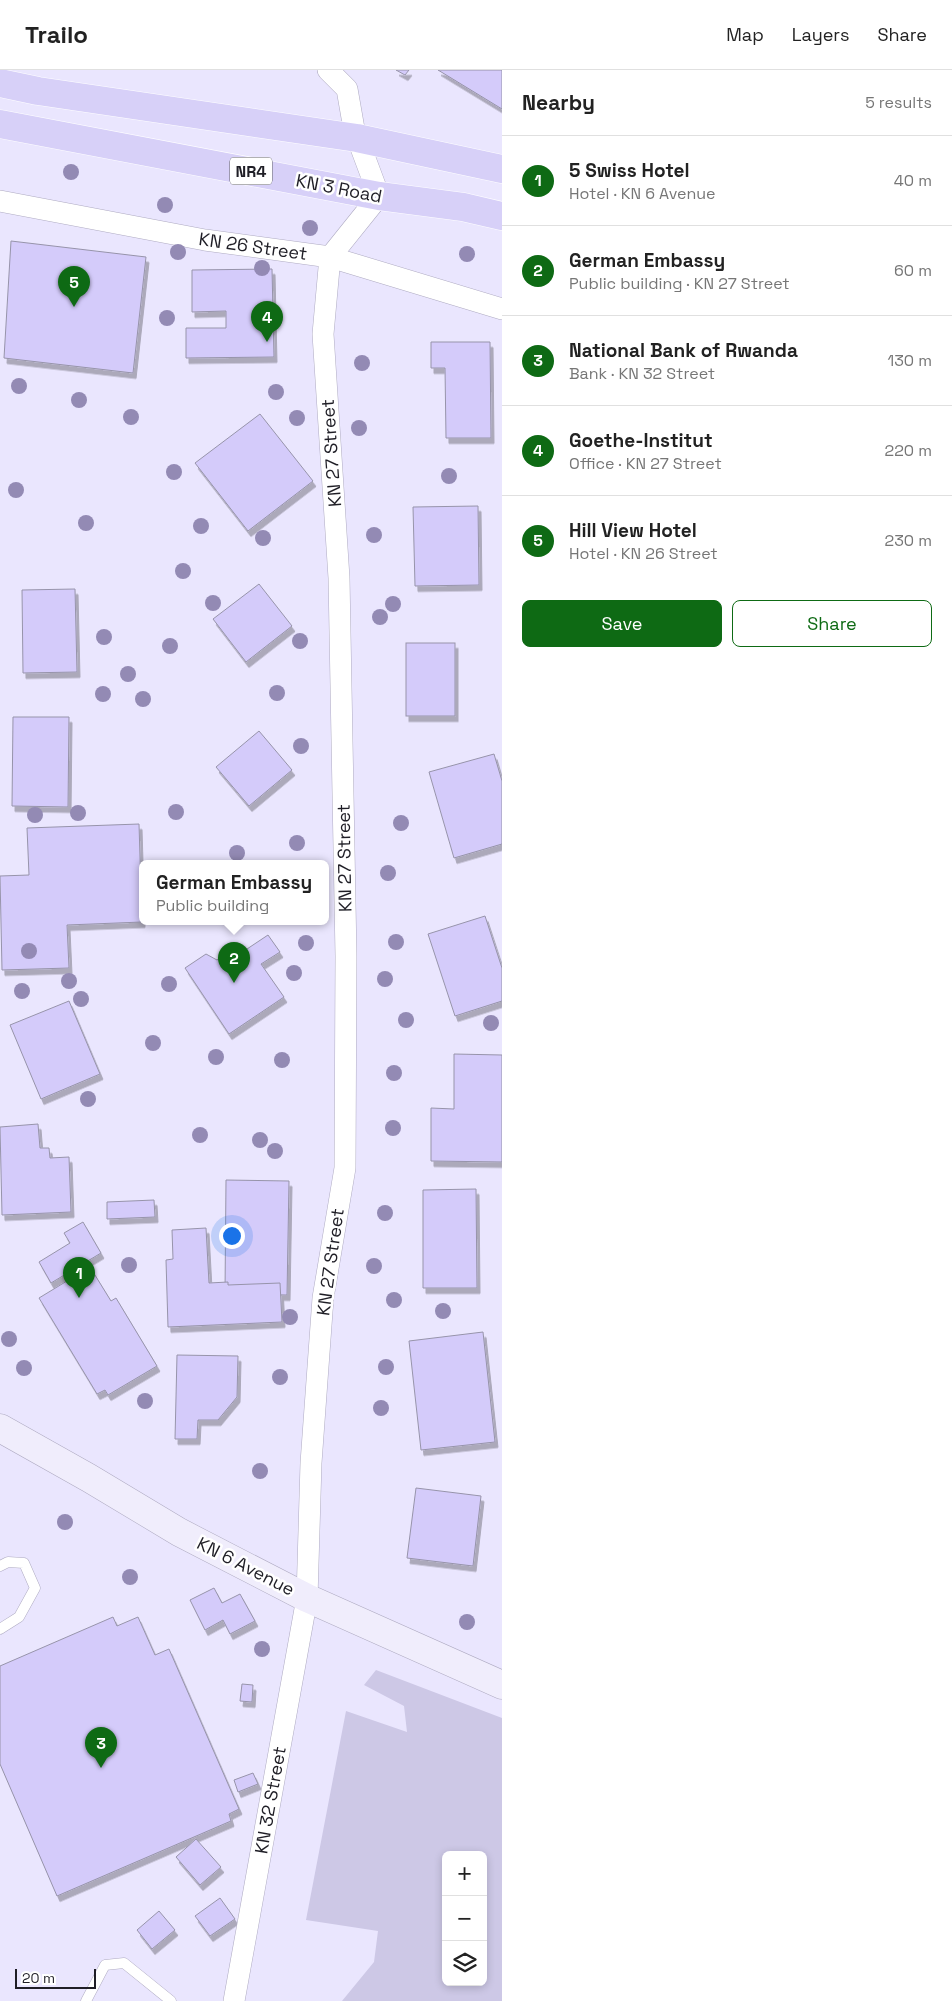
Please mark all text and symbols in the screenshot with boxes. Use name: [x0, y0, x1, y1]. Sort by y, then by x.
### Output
text: Trailo: [25, 19, 88, 50]
text: Map: [726, 23, 764, 46]
text: Layers: [792, 23, 849, 46]
text: Share: [877, 23, 927, 46]
text: Nearby: [522, 89, 595, 116]
text: 5 results: [865, 92, 932, 113]
road number: NR4: [230, 158, 272, 184]
text: 5 Swiss Hotel: [569, 158, 690, 183]
street label: KN 3 Road: [294, 168, 384, 208]
text: 1: [534, 170, 542, 191]
text: 40 m: [894, 170, 932, 191]
text: Hotel · KN 6 Avenue: [569, 183, 715, 204]
street label: KN 26 Street: [197, 227, 309, 265]
text: German Embassy: [569, 248, 725, 273]
text: 2: [533, 260, 543, 281]
text: 60 m: [894, 260, 932, 281]
pin: 5: [58, 266, 90, 307]
text: Public building · KN 27 Street: [569, 273, 790, 294]
pin: 4: [251, 301, 283, 342]
text: National Bank of Rwanda: [569, 338, 798, 363]
text: 3: [533, 350, 543, 371]
text: 130 m: [888, 350, 932, 371]
text: Bank · KN 32 Street: [569, 363, 715, 384]
street label: KN 27 Street: [316, 398, 346, 508]
text: Goethe-Institut: [569, 428, 713, 453]
text: 4: [533, 440, 543, 461]
text: 220 m: [885, 440, 932, 461]
text: Office · KN 27 Street: [569, 453, 722, 474]
text: Hill View Hotel: [569, 518, 697, 543]
text: 5: [533, 530, 543, 551]
text: 230 m: [885, 530, 932, 551]
text: Hotel · KN 26 Street: [569, 543, 718, 564]
button: Save: [522, 600, 722, 647]
button: Share: [732, 600, 932, 647]
street label: KN 27 Street: [332, 804, 356, 912]
popup: [139, 860, 329, 925]
text: German Embassy: [156, 870, 312, 895]
text: Public building: [156, 895, 269, 916]
pin: 2: [218, 942, 250, 983]
street label: KN 27 Street: [311, 1207, 349, 1317]
your location: [219, 1223, 245, 1249]
pin: 1: [63, 1257, 95, 1298]
street label: KN 6 Avenue: [193, 1532, 299, 1600]
pin: 3: [85, 1727, 117, 1768]
street label: KN 32 Street: [249, 1744, 291, 1856]
map controls: [442, 1851, 487, 1986]
button: +: [442, 1851, 487, 1896]
button: −: [442, 1896, 487, 1941]
button: layers: [442, 1941, 487, 1986]
scale bar: [15, 1966, 96, 1989]
text: 20 m: [22, 1969, 55, 1987]

